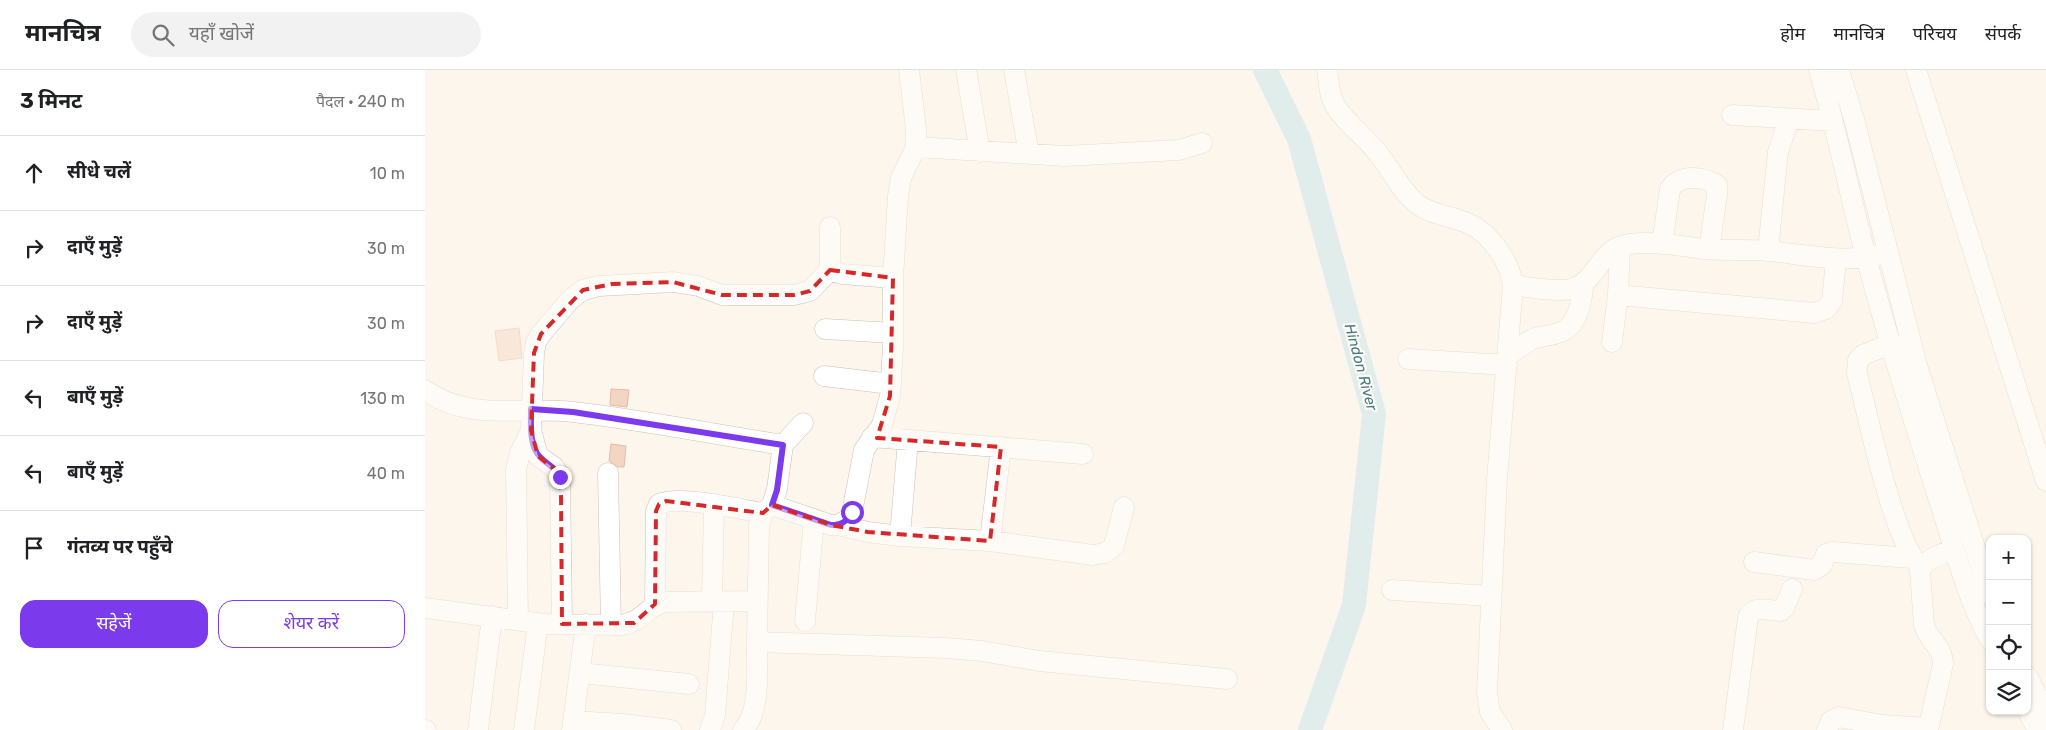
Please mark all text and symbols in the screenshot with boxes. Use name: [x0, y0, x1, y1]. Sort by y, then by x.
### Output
search box: [131, 12, 481, 57]
text: मानचित्र: [25, 19, 101, 47]
icon: search: [149, 21, 177, 49]
text: यहाँ खोजें: [189, 22, 254, 45]
text: होम: [1780, 23, 1805, 45]
text: मानचित्र: [1833, 23, 1885, 45]
text: परिचय: [1913, 23, 1957, 45]
text: संपर्क: [1985, 23, 2021, 45]
text: 3 मिनट: [20, 88, 82, 113]
text: पैदल · 240 m: [316, 92, 405, 111]
icon: ahead: [20, 159, 48, 187]
text: सीधे चलें: [67, 160, 131, 183]
text: 10 m: [370, 164, 405, 183]
icon: right: [20, 234, 48, 262]
text: दाएँ मुड़ें: [67, 235, 122, 258]
text: 30 m: [367, 239, 405, 258]
icon: right: [20, 309, 48, 337]
text: दाएँ मुड़ें: [67, 310, 122, 333]
text: 30 m: [367, 314, 405, 333]
water label: Hindon River: [1341, 322, 1382, 414]
icon: left: [20, 384, 48, 412]
text: बाएँ मुड़ें: [67, 385, 123, 408]
text: 130 m: [360, 389, 405, 408]
icon: left: [20, 459, 48, 487]
text: बाएँ मुड़ें: [67, 460, 123, 483]
text: 40 m: [367, 464, 405, 483]
route end: [549, 466, 572, 489]
route start: [841, 501, 864, 524]
icon: arrive: [20, 534, 48, 562]
text: गंतव्य पर पहुँचे: [67, 535, 173, 558]
map controls: [1986, 535, 2031, 715]
button: +: [1986, 535, 2031, 580]
button: −: [1986, 580, 2031, 625]
button: सहेजें: [20, 600, 208, 648]
button: शेयर करें: [218, 600, 405, 648]
button: locate: [1986, 625, 2031, 670]
button: layers: [1986, 670, 2031, 715]

